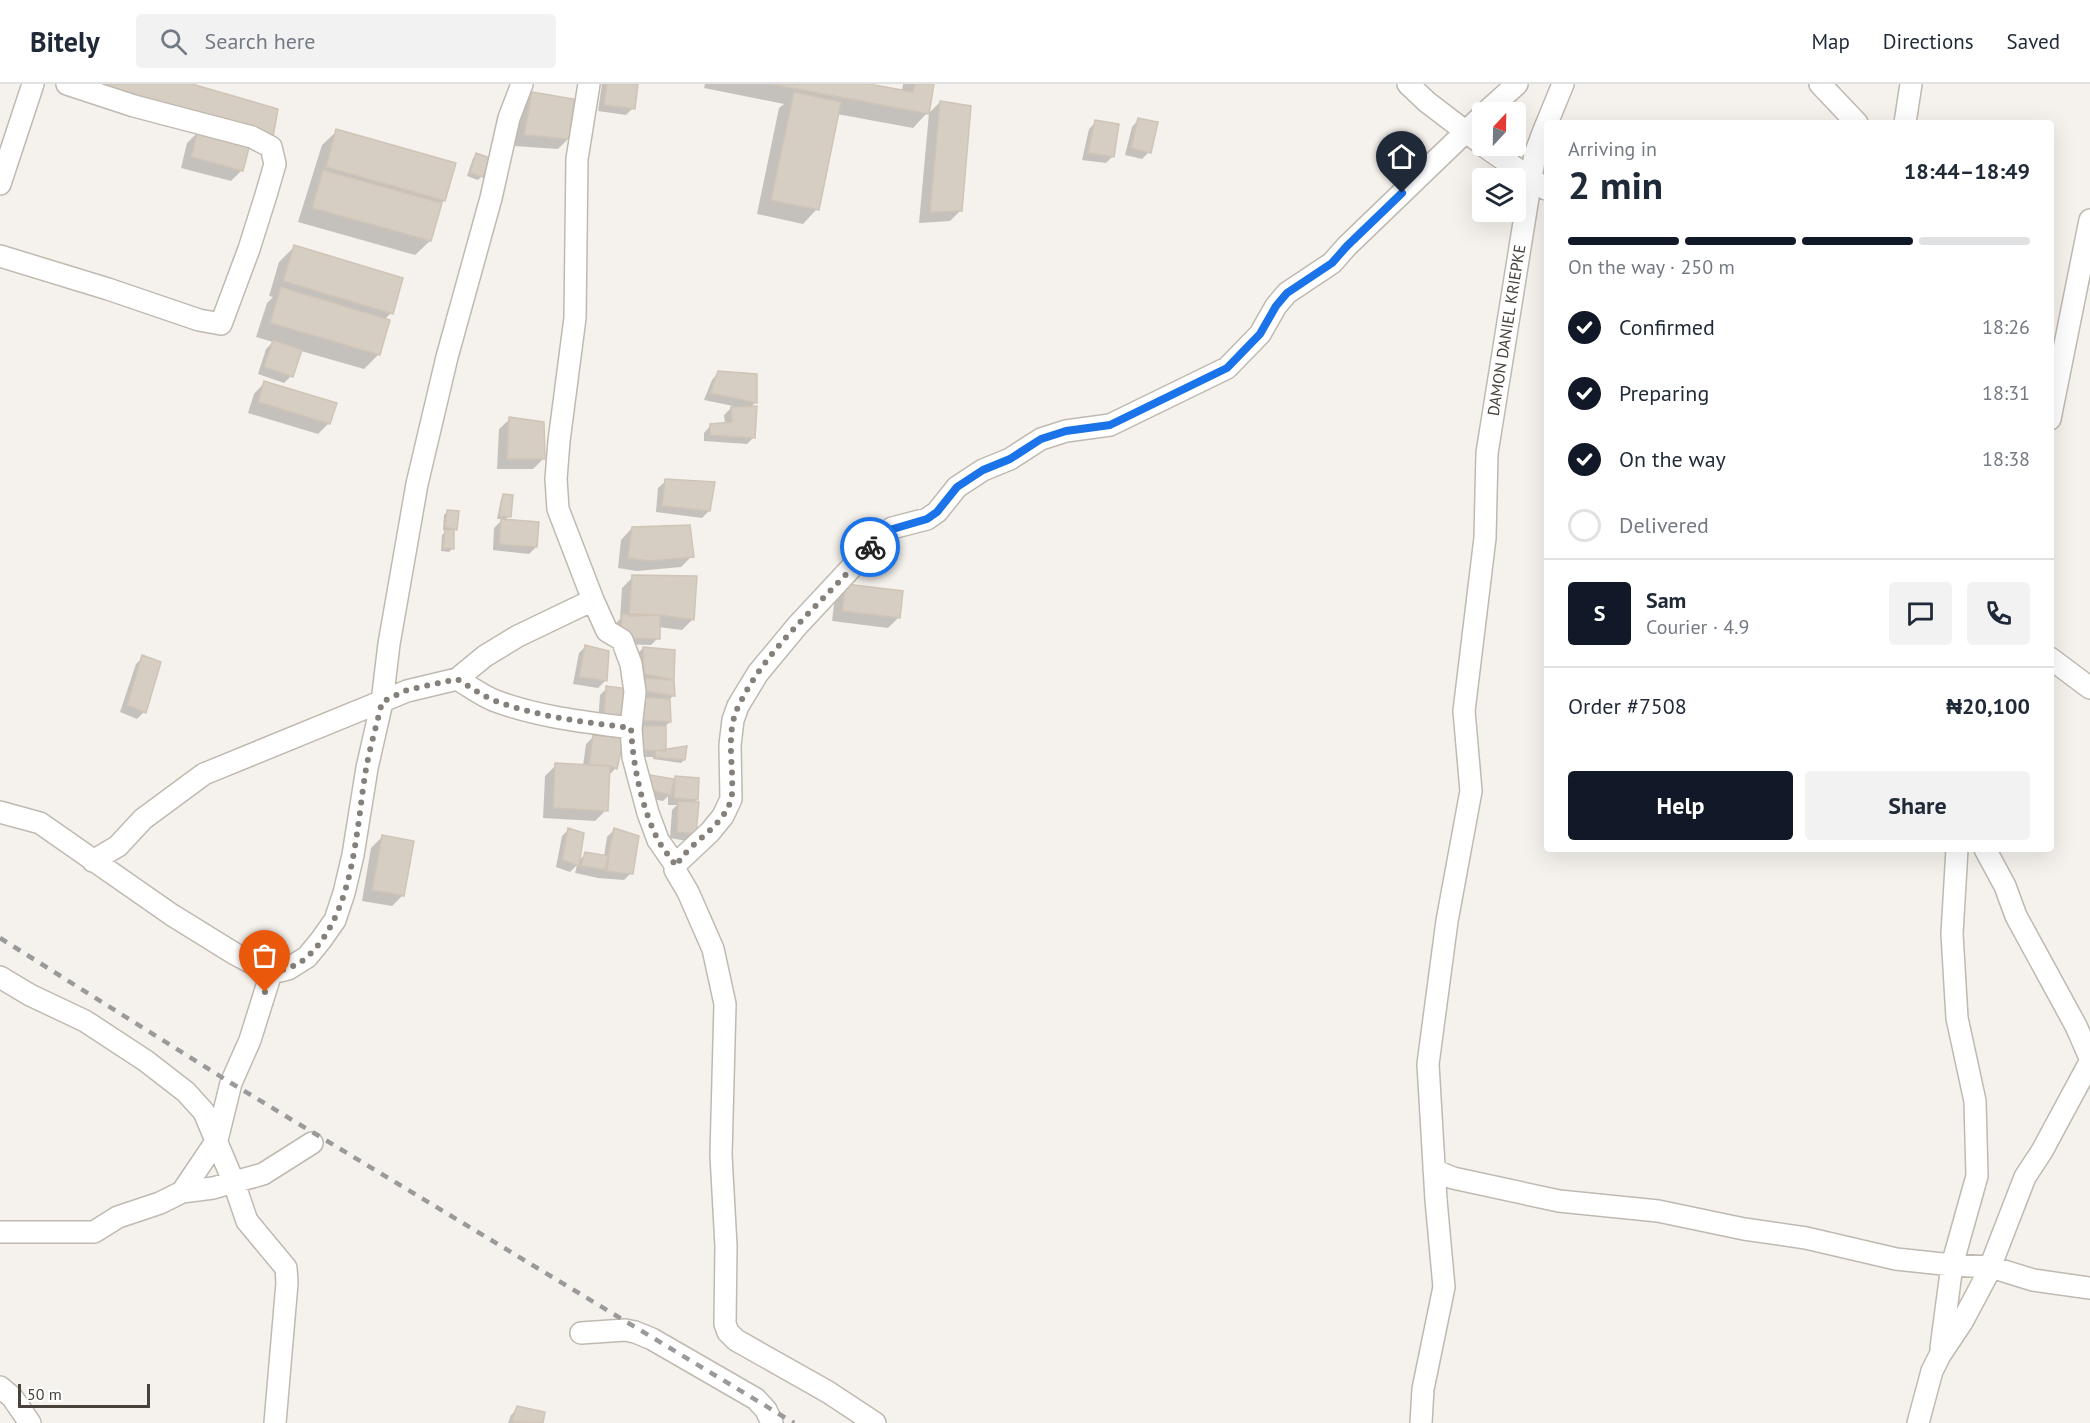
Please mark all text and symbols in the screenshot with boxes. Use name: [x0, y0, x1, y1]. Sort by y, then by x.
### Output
search box: [136, 14, 556, 68]
text: Bitely: [30, 23, 100, 60]
icon: search: [157, 25, 190, 58]
text: Search here: [205, 27, 316, 55]
text: Map: [1811, 28, 1850, 55]
text: Directions: [1883, 28, 1974, 55]
text: Saved: [2007, 28, 2060, 55]
north arrow: [1472, 102, 1526, 156]
map controls: [1472, 102, 1526, 222]
pin: [1376, 131, 1427, 193]
text: Arriving in: [1568, 136, 1657, 162]
icon: home: [1385, 140, 1418, 173]
text: 18:44–18:49: [1904, 157, 2030, 185]
text: 2 min: [1568, 159, 1663, 210]
button: layers: [1472, 168, 1526, 222]
street label: DAMON DANIEL KRIEPKE: [1483, 243, 1529, 417]
text: On the way · 250 m: [1568, 254, 1735, 280]
icon: check: [1568, 311, 1601, 344]
text: Confirmed: [1619, 313, 1715, 341]
text: 18:26: [1982, 314, 2030, 340]
icon: check: [1568, 377, 1601, 410]
text: Preparing: [1619, 379, 1709, 407]
text: 18:31: [1982, 380, 2030, 406]
icon: check: [1568, 443, 1601, 476]
text: On the way: [1619, 445, 1726, 473]
text: 18:38: [1982, 446, 2030, 472]
text: Delivered: [1619, 511, 1709, 539]
courier: [840, 517, 900, 577]
icon: bike: [854, 531, 887, 564]
button: chat: [1889, 582, 1952, 645]
button: phone: [1967, 582, 2030, 645]
text: Sam: [1646, 586, 1686, 614]
text: S: [1594, 599, 1605, 627]
text: Courier · 4.9: [1646, 614, 1749, 640]
text: Order #7508: [1568, 692, 1687, 720]
text: ₦20,100: [1946, 692, 2030, 720]
button: Help: [1568, 771, 1793, 840]
button: Share: [1805, 771, 2030, 840]
pin: [239, 930, 290, 992]
icon: bag: [248, 939, 281, 972]
scale bar: [18, 1381, 150, 1408]
text: 50 m: [27, 1384, 62, 1404]

